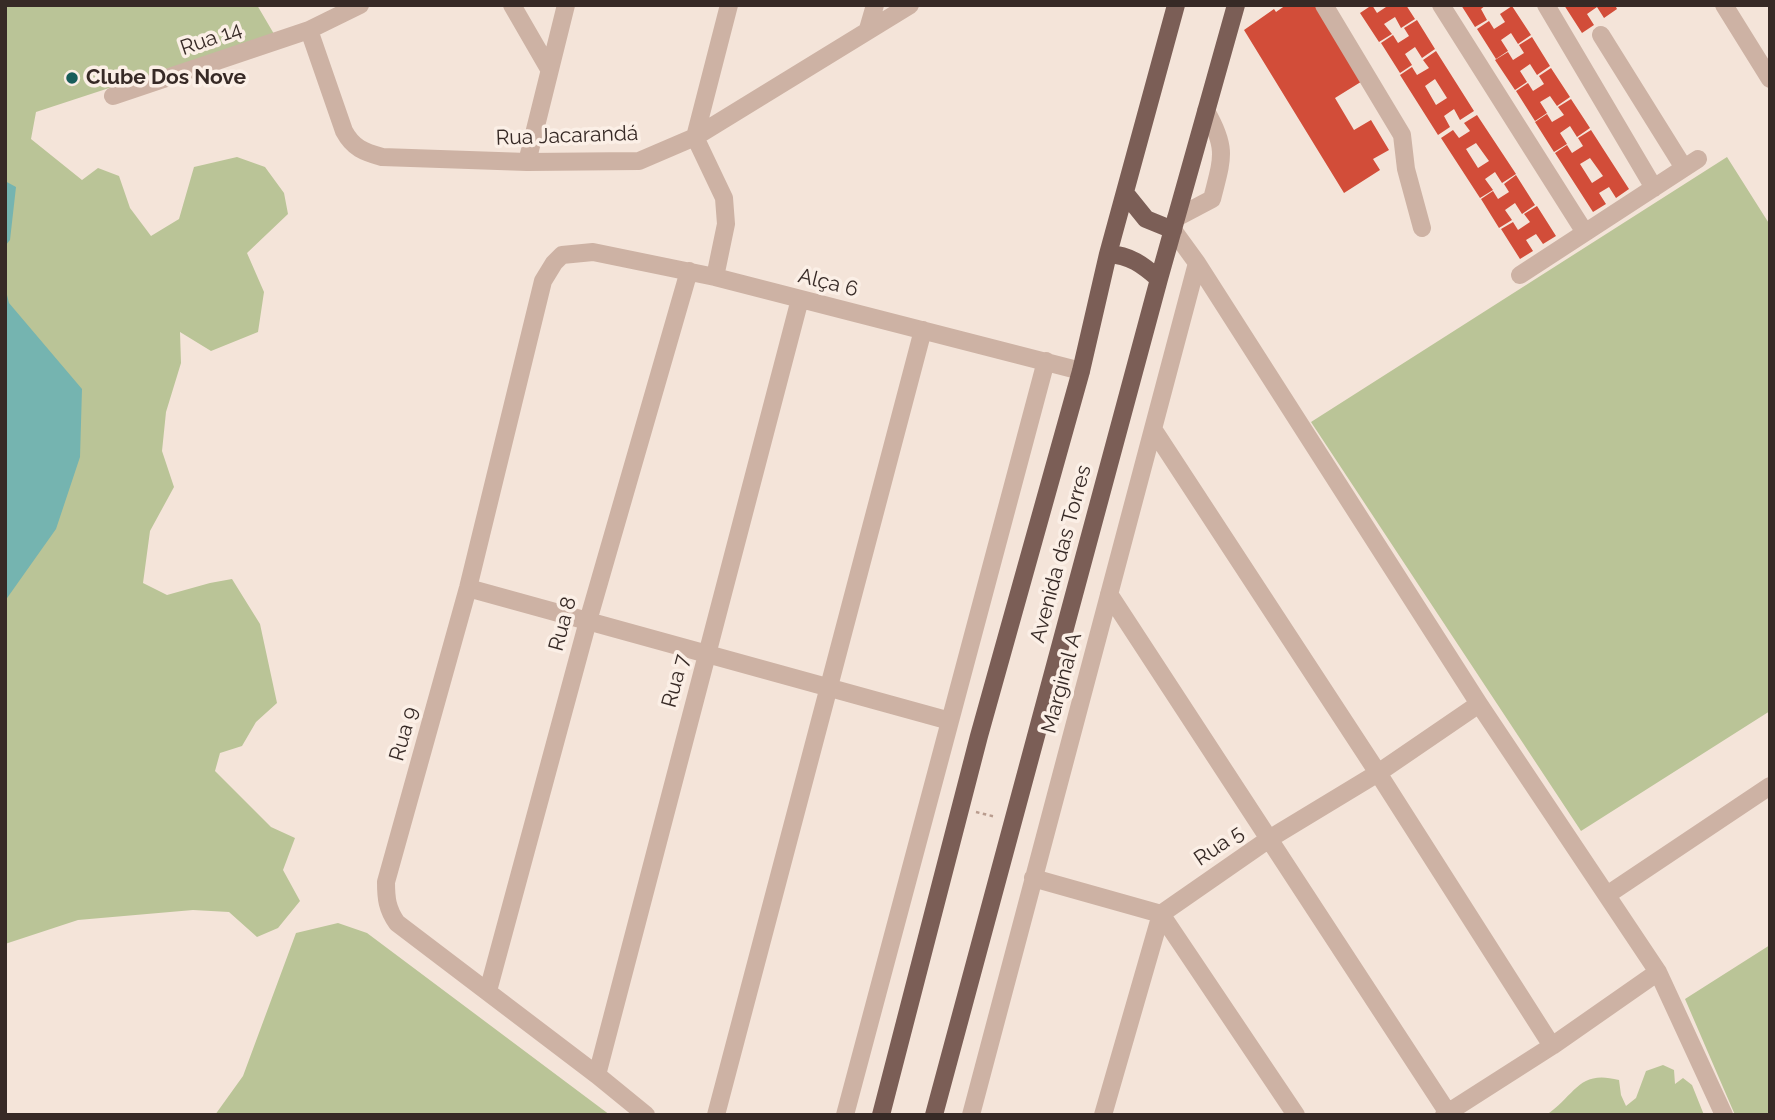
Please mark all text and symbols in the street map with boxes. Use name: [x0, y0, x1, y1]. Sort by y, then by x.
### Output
street label: Rua 14: [177, 17, 245, 61]
place label: Clube Dos Nove: [86, 65, 246, 91]
marker: Clube Dos Nove: [64, 70, 80, 86]
street label: Rua Jacarandá: [495, 121, 639, 151]
street label: Alça 6: [795, 263, 861, 303]
street label: Avenida das Torres: [1025, 462, 1097, 646]
street label: Rua 8: [544, 594, 582, 654]
street label: Marginal A: [1036, 630, 1088, 736]
street label: Rua 7: [657, 652, 695, 710]
street label: Rua 9: [384, 704, 424, 764]
street label: Rua 5: [1189, 820, 1249, 872]

